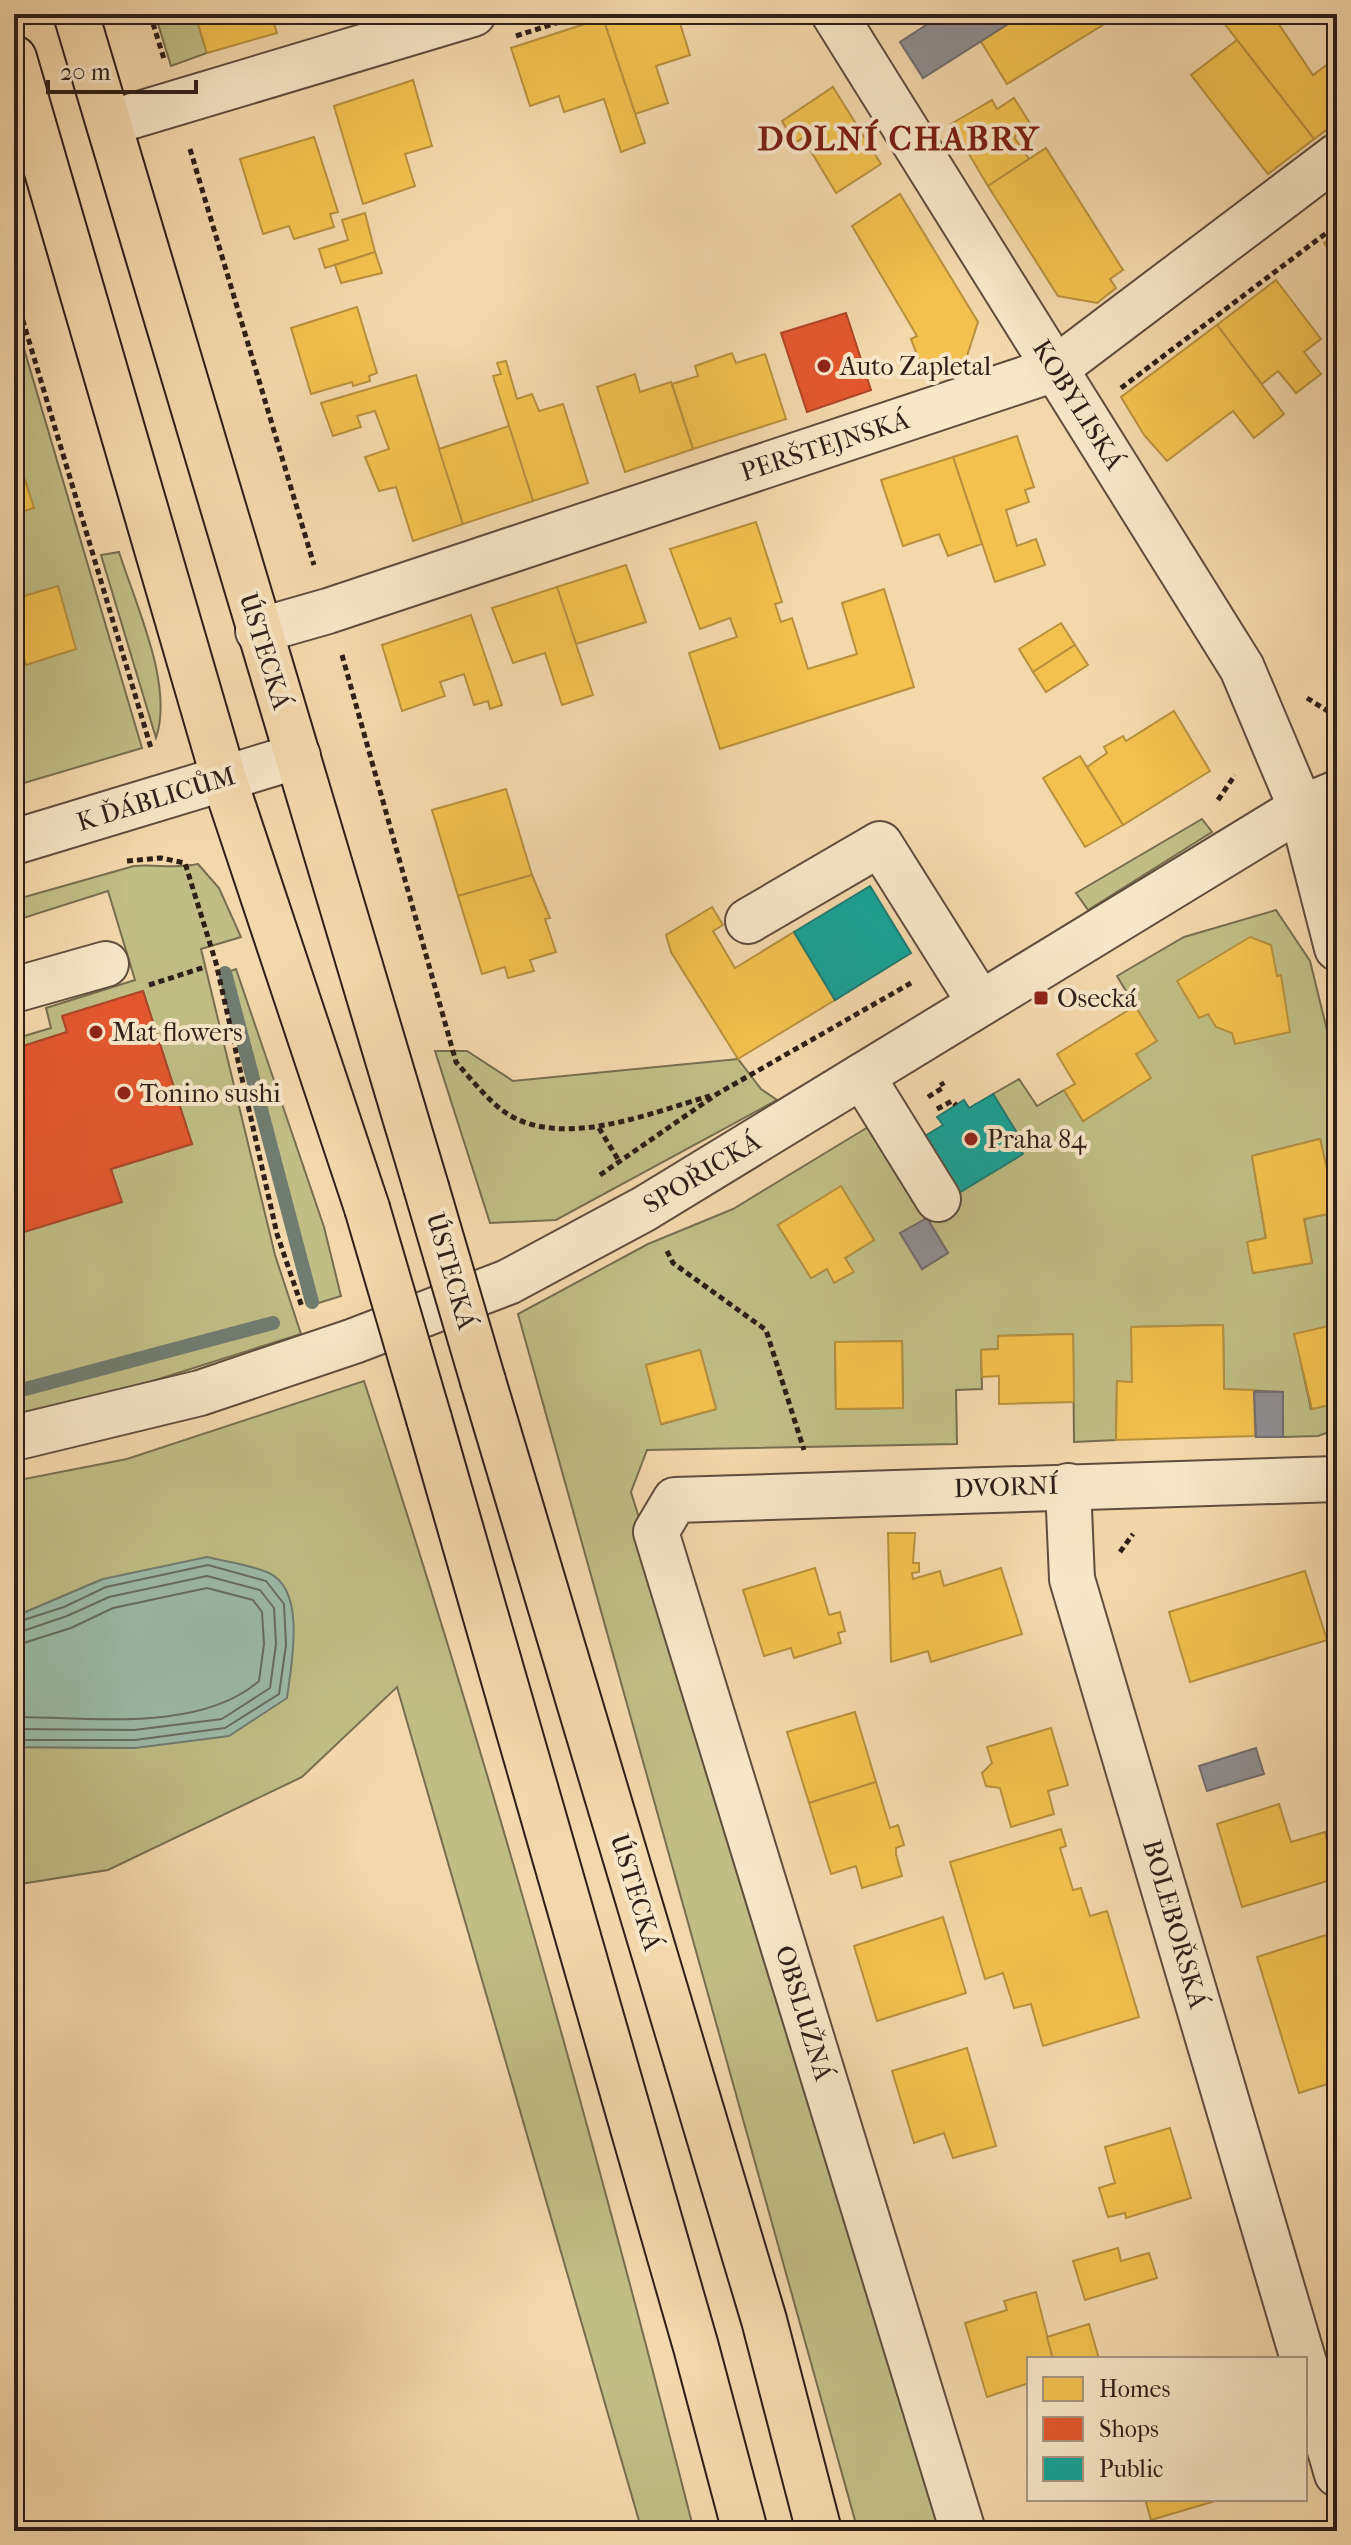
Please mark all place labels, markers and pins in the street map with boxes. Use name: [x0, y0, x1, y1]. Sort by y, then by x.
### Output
place label: Auto Zapletal: [839, 351, 991, 382]
marker: Auto Zapletal: [815, 357, 833, 375]
place label: Osecká: [1057, 983, 1138, 1014]
marker: Osecká: [1032, 989, 1050, 1007]
place label: Mat flowers: [112, 1017, 243, 1048]
marker: Mat flowers: [87, 1023, 105, 1041]
place label: Tonino sushi: [140, 1078, 281, 1109]
marker: Tonino sushi: [115, 1084, 133, 1102]
place label: Praha 84: [987, 1124, 1087, 1155]
marker: Praha 84: [962, 1130, 980, 1148]

